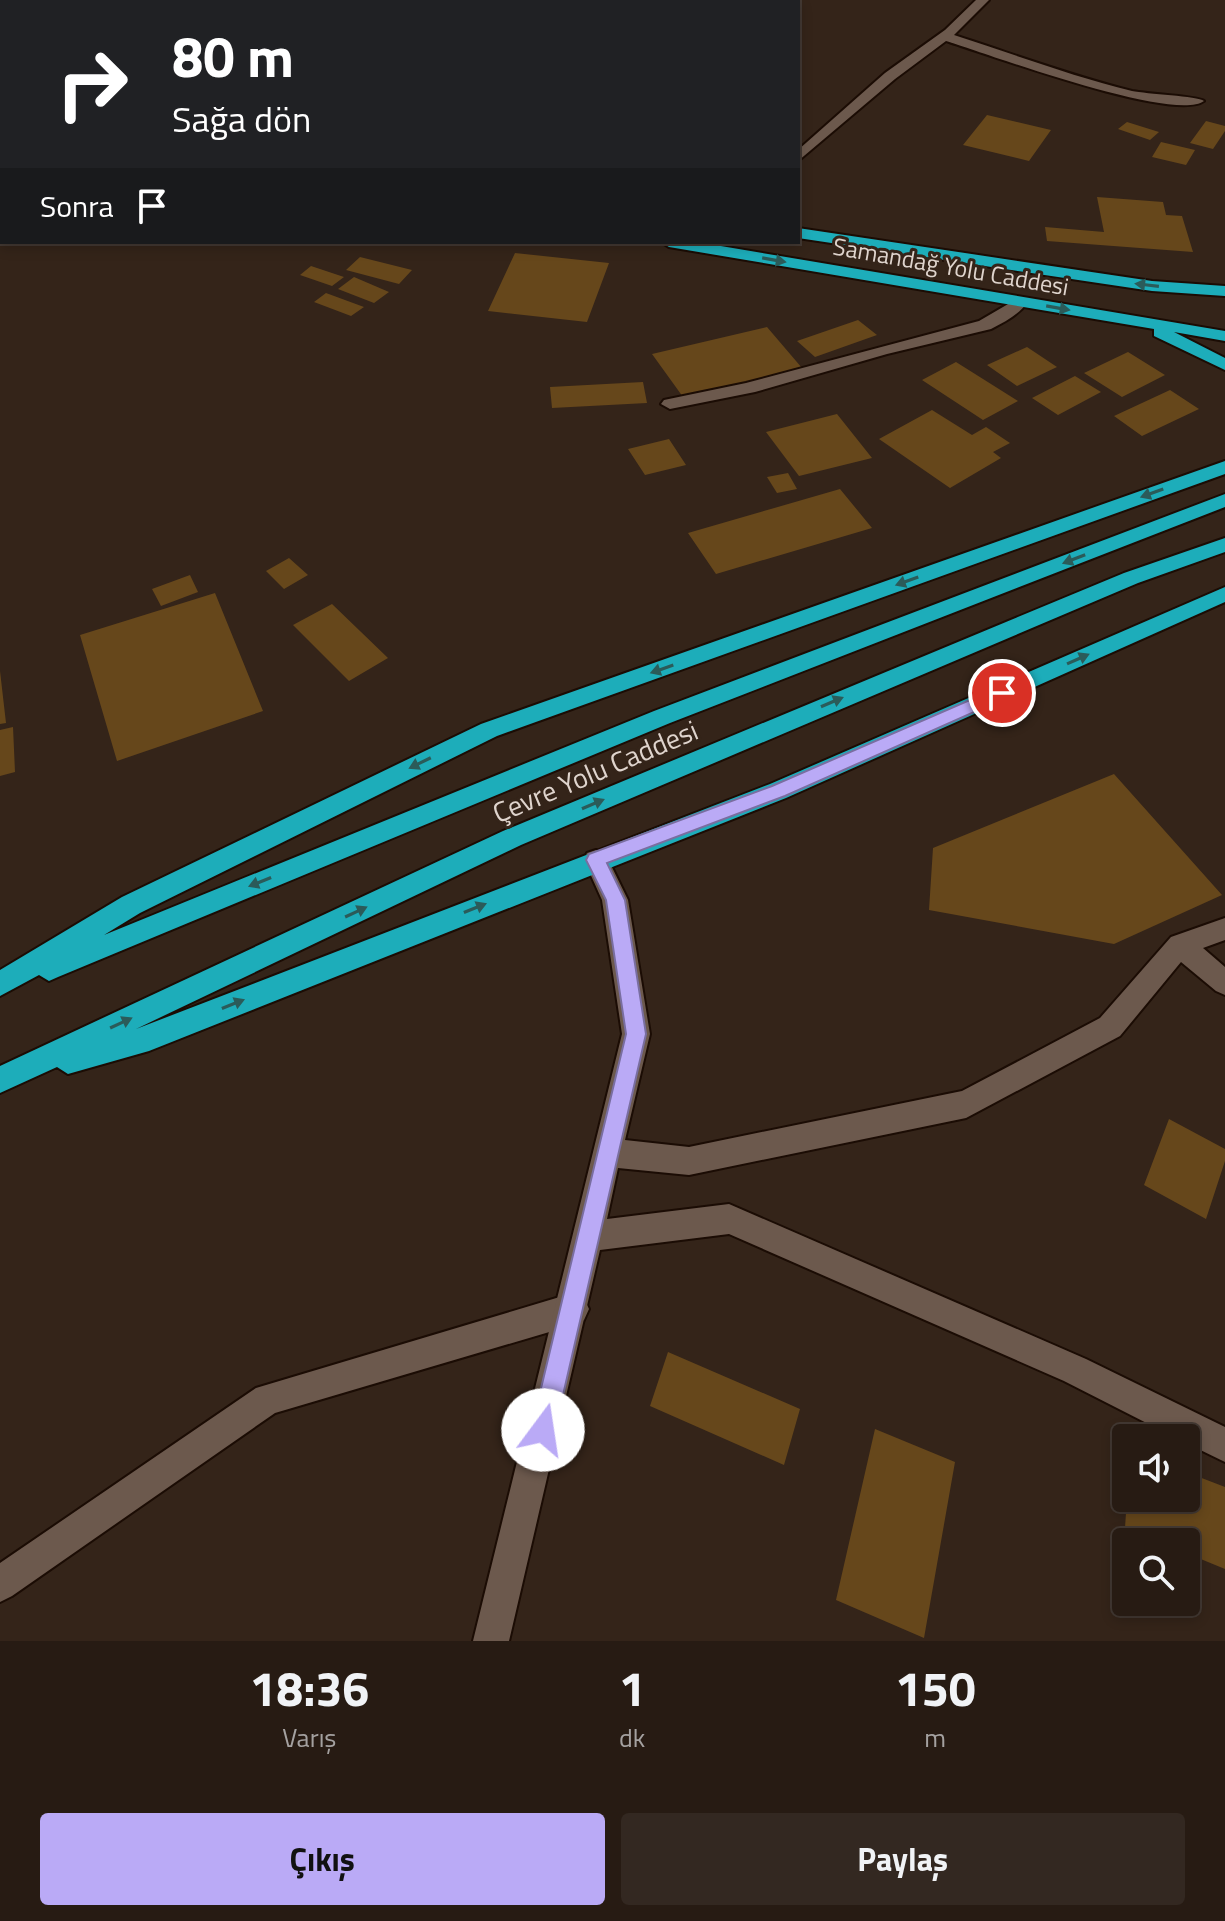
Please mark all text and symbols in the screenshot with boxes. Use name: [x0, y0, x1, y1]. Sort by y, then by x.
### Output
text: 80 m: [172, 14, 294, 99]
icon: right: [40, 32, 144, 136]
text: Sağa dön: [172, 91, 311, 146]
text: Sonra: [40, 183, 114, 229]
icon: arrive: [130, 184, 174, 228]
street label: Samandağ Yolu Caddesi: [830, 228, 1072, 304]
one-way arrow: [762, 254, 787, 266]
one-way arrow: [1134, 279, 1159, 292]
one-way arrow: [1045, 302, 1070, 315]
one-way arrow: [1139, 488, 1163, 500]
one-way arrow: [1062, 552, 1086, 565]
one-way arrow: [895, 576, 919, 588]
one-way arrow: [1066, 653, 1089, 666]
pin: [968, 659, 1036, 727]
one-way arrow: [650, 663, 674, 676]
icon: arrive: [980, 671, 1024, 715]
one-way arrow: [820, 696, 844, 709]
street label: Çevre Yolu Caddesi: [486, 708, 704, 834]
one-way arrow: [409, 756, 432, 770]
one-way arrow: [581, 797, 605, 810]
one-way arrow: [248, 876, 272, 889]
one-way arrow: [463, 901, 487, 914]
one-way arrow: [345, 905, 368, 919]
one-way arrow: [221, 997, 245, 1010]
one-way arrow: [110, 1016, 133, 1030]
position arrow: [501, 1388, 585, 1472]
map controls: [1112, 1424, 1200, 1616]
button: sound: [1112, 1424, 1200, 1512]
button: search: [1112, 1528, 1200, 1616]
text: 18:36: [249, 1652, 369, 1725]
text: 1: [619, 1652, 646, 1725]
text: 150: [895, 1652, 976, 1725]
text: Varış: [282, 1718, 336, 1757]
text: dk: [619, 1718, 645, 1757]
text: m: [924, 1718, 946, 1757]
button: Çıkış: [40, 1813, 605, 1905]
button: Paylaş: [621, 1813, 1185, 1905]

